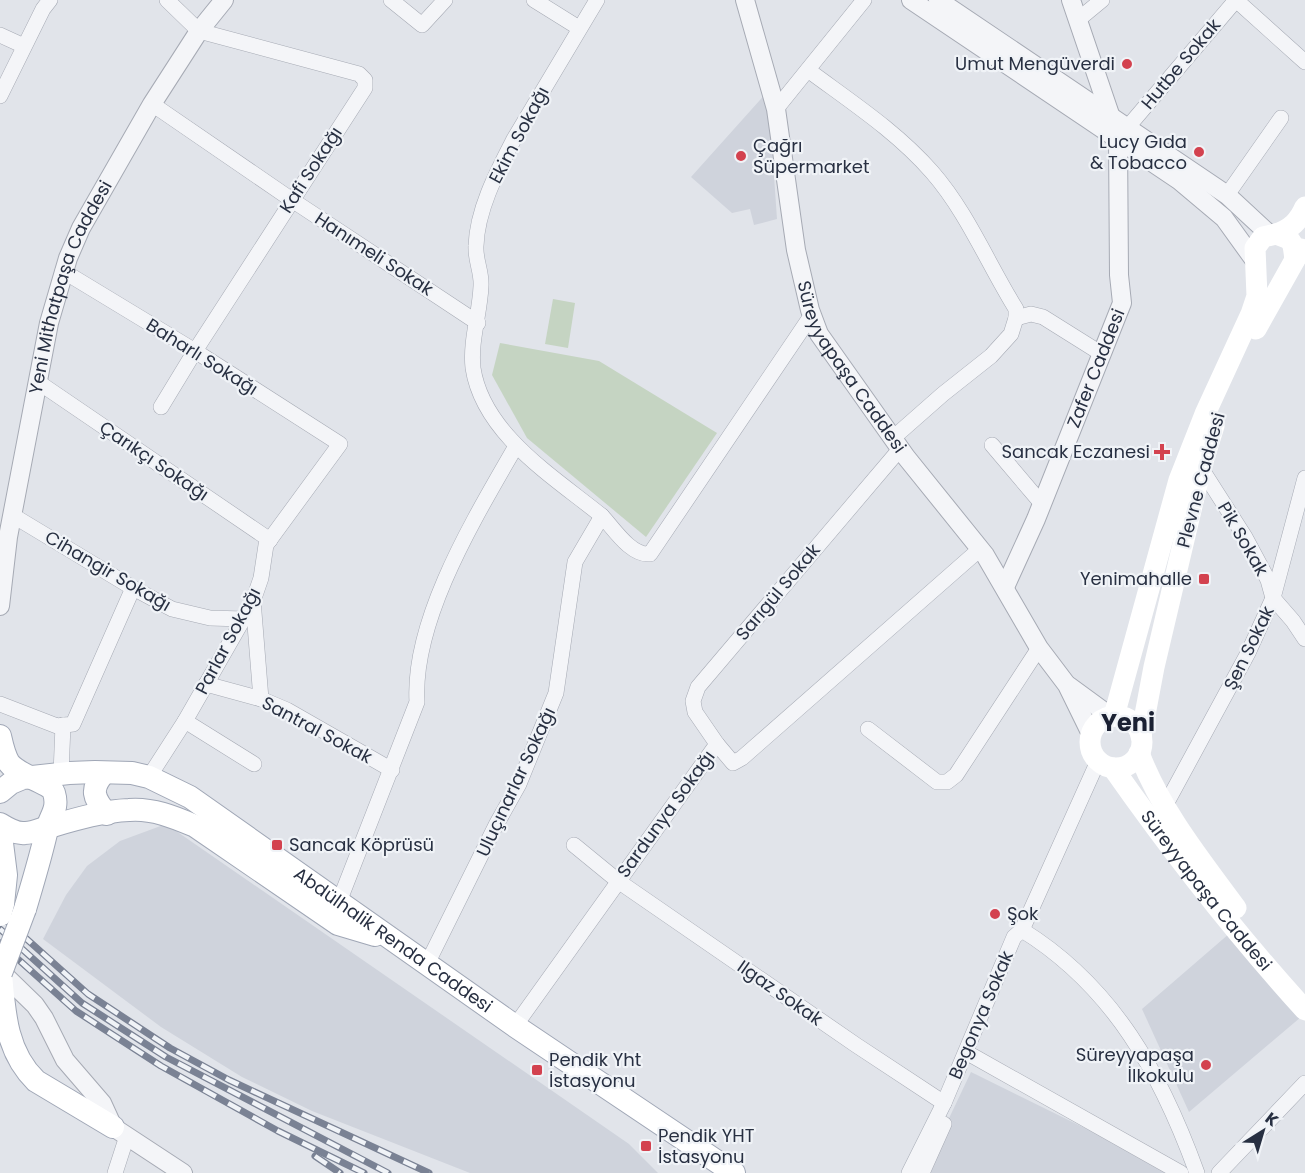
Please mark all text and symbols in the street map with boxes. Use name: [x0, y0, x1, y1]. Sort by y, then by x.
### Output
street label: Hutbe Sokak: [1135, 12, 1226, 114]
place label: Umut Mengüverdi: [955, 51, 1115, 76]
marker: Umut Mengüverdi: [1120, 57, 1134, 71]
street label: Ekim Sokağı: [483, 82, 555, 188]
street label: Kafi Sokağı: [273, 122, 348, 218]
place label: Lucy Gıda & Tobacco: [1090, 129, 1187, 175]
place label: Çağrı Süpermarket: [753, 133, 870, 179]
marker: Lucy Gıda & Tobacco: [1192, 145, 1206, 159]
marker: Çağrı Süpermarket: [734, 149, 748, 163]
street label: Yeni Mithatpaşa Caddesi: [23, 176, 118, 396]
street label: Hanımeli Sokak: [310, 206, 439, 302]
street label: Süreyyapaşa Caddesi: [792, 278, 912, 458]
street label: Zafer Caddesi: [1061, 305, 1130, 431]
street label: Baharlı Sokağı: [142, 312, 263, 401]
street label: Plevne Caddesi: [1170, 410, 1231, 550]
street label: Çarıkçı Sokağı: [95, 415, 214, 506]
place label: Sancak Eczanesi: [1002, 439, 1150, 464]
marker: Sancak Eczanesi: [1155, 445, 1169, 459]
street label: Pik Sokak: [1212, 497, 1275, 581]
street label: Cihangir Sokağı: [41, 524, 176, 617]
street label: Sarıgül Sokak: [730, 537, 826, 646]
place label: Yenimahalle: [1080, 566, 1192, 591]
marker: Yenimahalle: [1197, 572, 1211, 586]
street label: Parlar Sokağı: [189, 583, 266, 699]
street label: Şen Sokak: [1217, 601, 1280, 694]
street label: Santral Sokak: [258, 690, 377, 770]
street label: Uluçınarlar Sokağı: [470, 703, 561, 861]
district label: Yeni: [1101, 706, 1155, 739]
street label: Sardunya Sokağı: [611, 745, 720, 882]
street label: Süreyyapaşa Caddesi: [1135, 805, 1278, 976]
place label: Sancak Köprüsü: [289, 832, 434, 857]
marker: Sancak Köprüsü: [270, 838, 284, 852]
street label: Abdülhalik Renda Caddesi: [289, 861, 498, 1018]
place label: Şok: [1007, 901, 1039, 926]
marker: Şok: [988, 907, 1002, 921]
street label: Begonya Sokak: [942, 946, 1019, 1083]
street label: Ilgaz Sokak: [733, 954, 829, 1032]
place label: Süreyyapaşa İlkokulu: [1076, 1042, 1194, 1088]
place label: Pendik Yht İstasyonu: [549, 1047, 641, 1093]
marker: Süreyyapaşa İlkokulu: [1199, 1058, 1213, 1072]
marker: Pendik Yht İstasyonu: [530, 1063, 544, 1077]
north arrow: [1233, 1101, 1293, 1161]
text: K: [1260, 1107, 1283, 1132]
place label: Pendik YHT İstasyonu: [658, 1123, 755, 1169]
marker: Pendik YHT İstasyonu: [639, 1139, 653, 1153]

